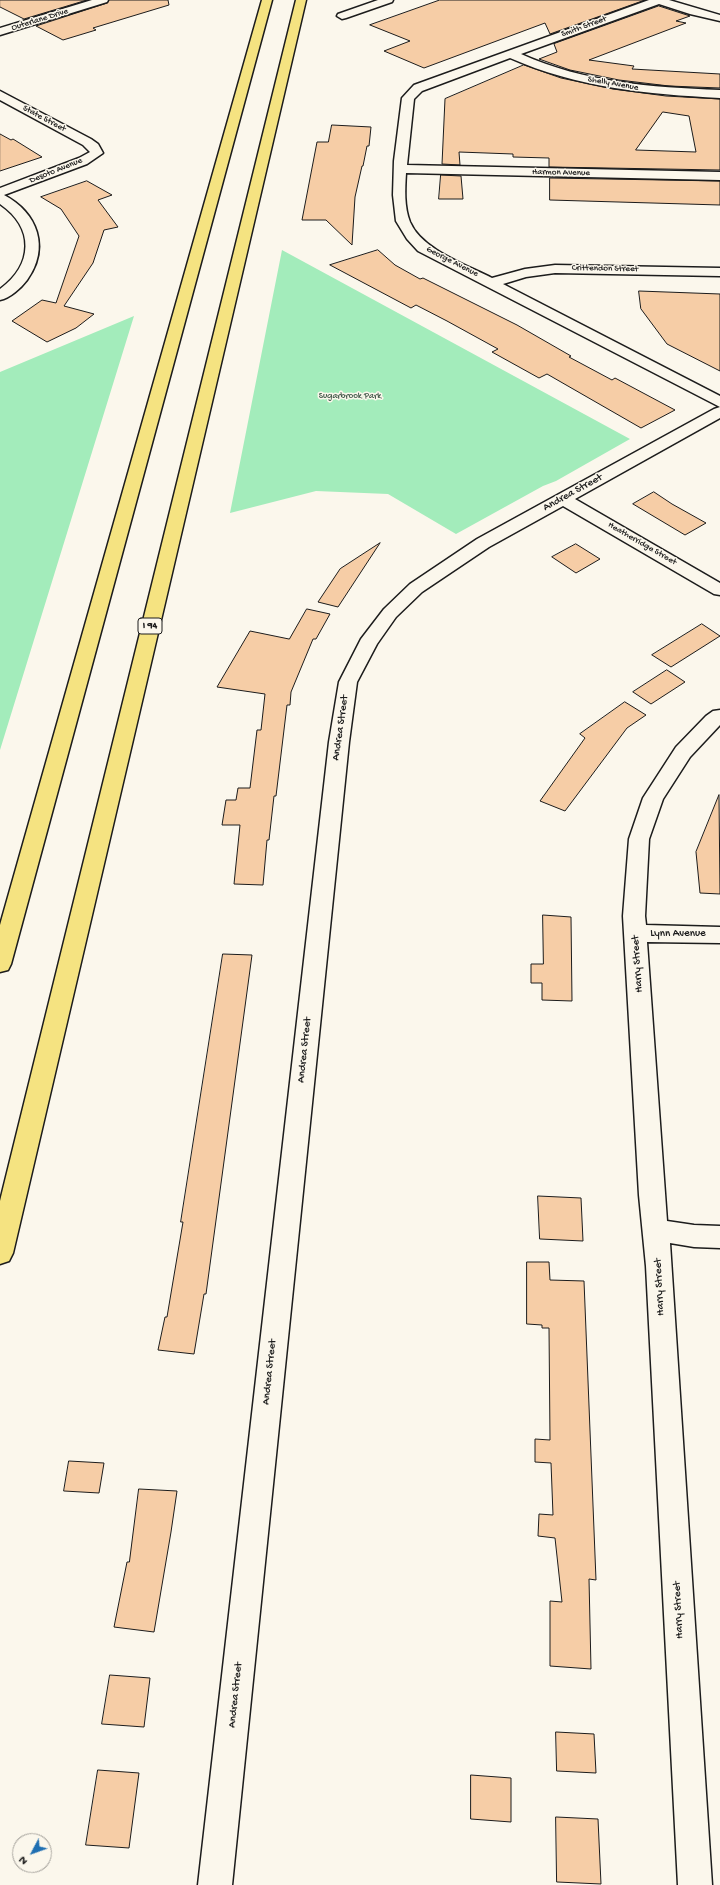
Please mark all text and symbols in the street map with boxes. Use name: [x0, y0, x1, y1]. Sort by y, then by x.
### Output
street label: Outerlane Drive: [10, 6, 70, 34]
street label: Smith Street: [560, 14, 608, 40]
street label: Shelly Avenue: [587, 74, 639, 94]
street label: State Street: [21, 103, 67, 135]
street label: Desoto Avenue: [28, 155, 84, 187]
street label: Harmon Avenue: [532, 167, 590, 179]
street label: George Avenue: [424, 244, 480, 280]
street label: Crittendon Street: [572, 263, 638, 275]
park label: Sugarbrook Park: [319, 392, 381, 402]
street label: Andrea Street: [541, 471, 605, 515]
street label: Heatherridge Street: [606, 520, 678, 568]
road number: I 94: [138, 618, 162, 634]
street label: Andrea Street: [330, 695, 352, 761]
street label: Lynn Avenue: [650, 927, 706, 941]
street label: Harry Street: [629, 935, 647, 993]
street label: Andrea Street: [295, 1017, 315, 1083]
street label: Harry Street: [652, 1258, 668, 1316]
street label: Andrea Street: [260, 1339, 280, 1405]
street label: Harry Street: [671, 1581, 687, 1639]
street label: Andrea Street: [226, 1662, 246, 1728]
north arrow: [12, 1833, 52, 1873]
text: N: [17, 1854, 31, 1867]

